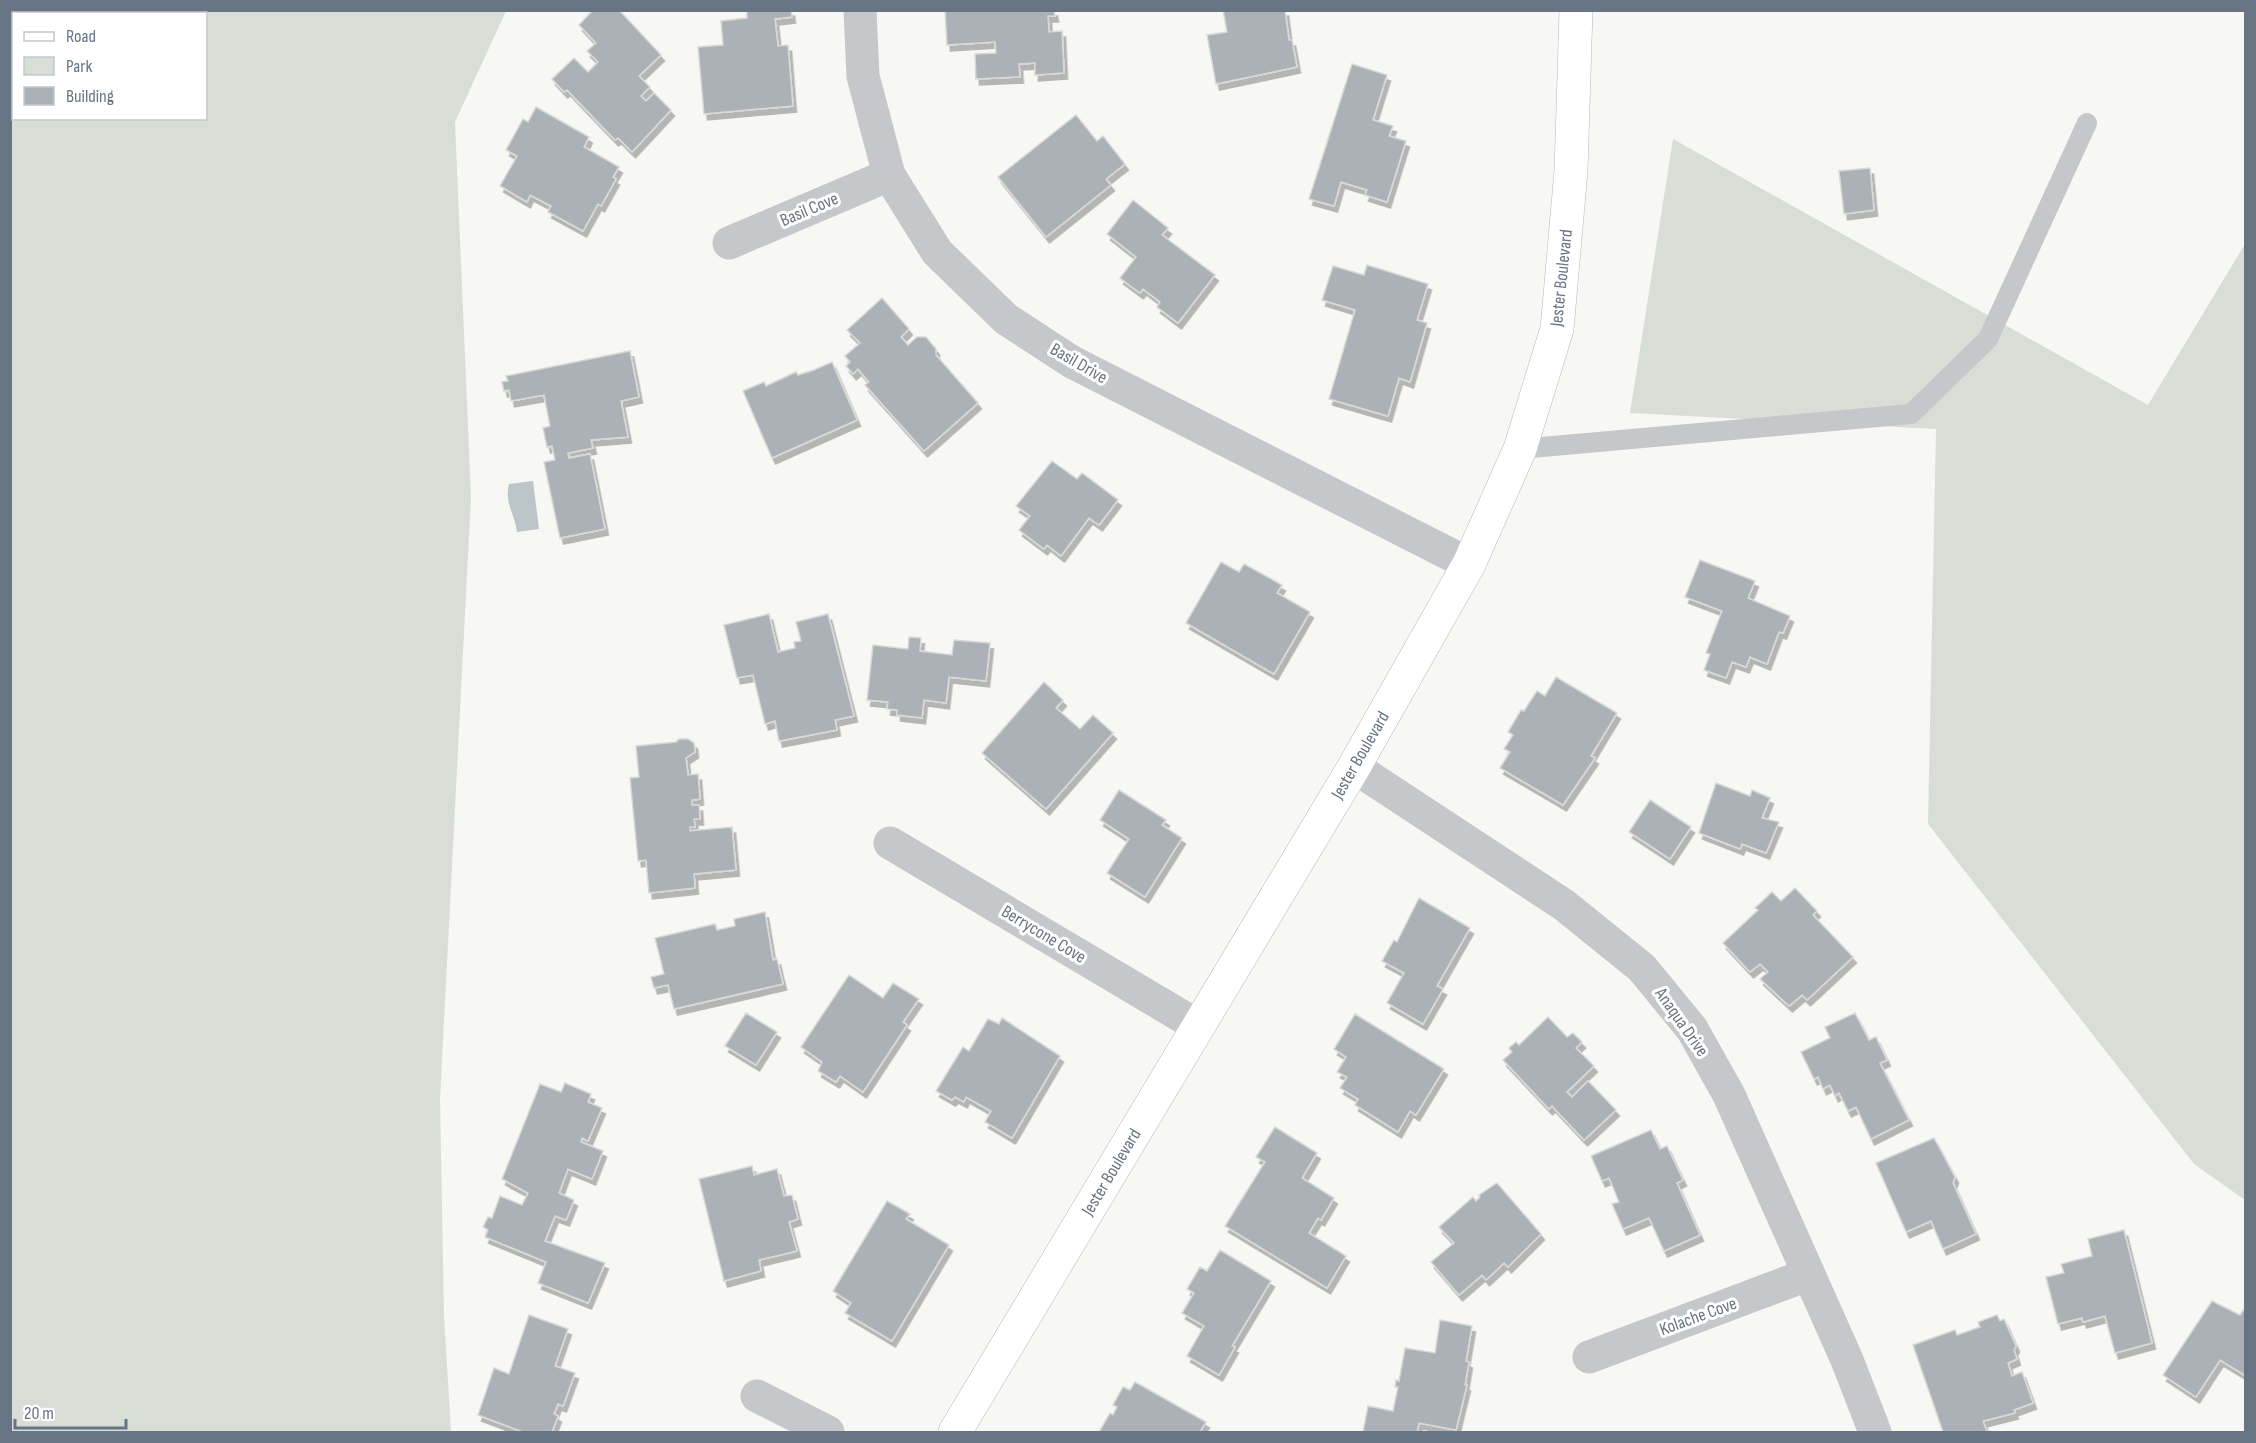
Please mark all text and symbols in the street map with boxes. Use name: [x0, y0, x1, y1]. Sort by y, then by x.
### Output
legend: [12, 12, 207, 120]
text: Road: [66, 26, 96, 47]
text: Park: [66, 56, 92, 77]
text: Building: [66, 86, 114, 107]
street label: Basil Cove: [777, 188, 841, 231]
street label: Jester Boulevard: [1546, 228, 1577, 329]
street label: Basil Drive: [1046, 339, 1111, 388]
street label: Jester Boulevard: [1326, 708, 1394, 804]
street label: Berrycone Cove: [998, 901, 1090, 968]
street label: Anaqua Drive: [1650, 983, 1713, 1061]
street label: Jester Boulevard: [1077, 1125, 1146, 1220]
street label: Kolache Cove: [1657, 1293, 1740, 1340]
scale bar: [15, 1392, 126, 1430]
text: 20 m: [24, 1403, 54, 1424]

